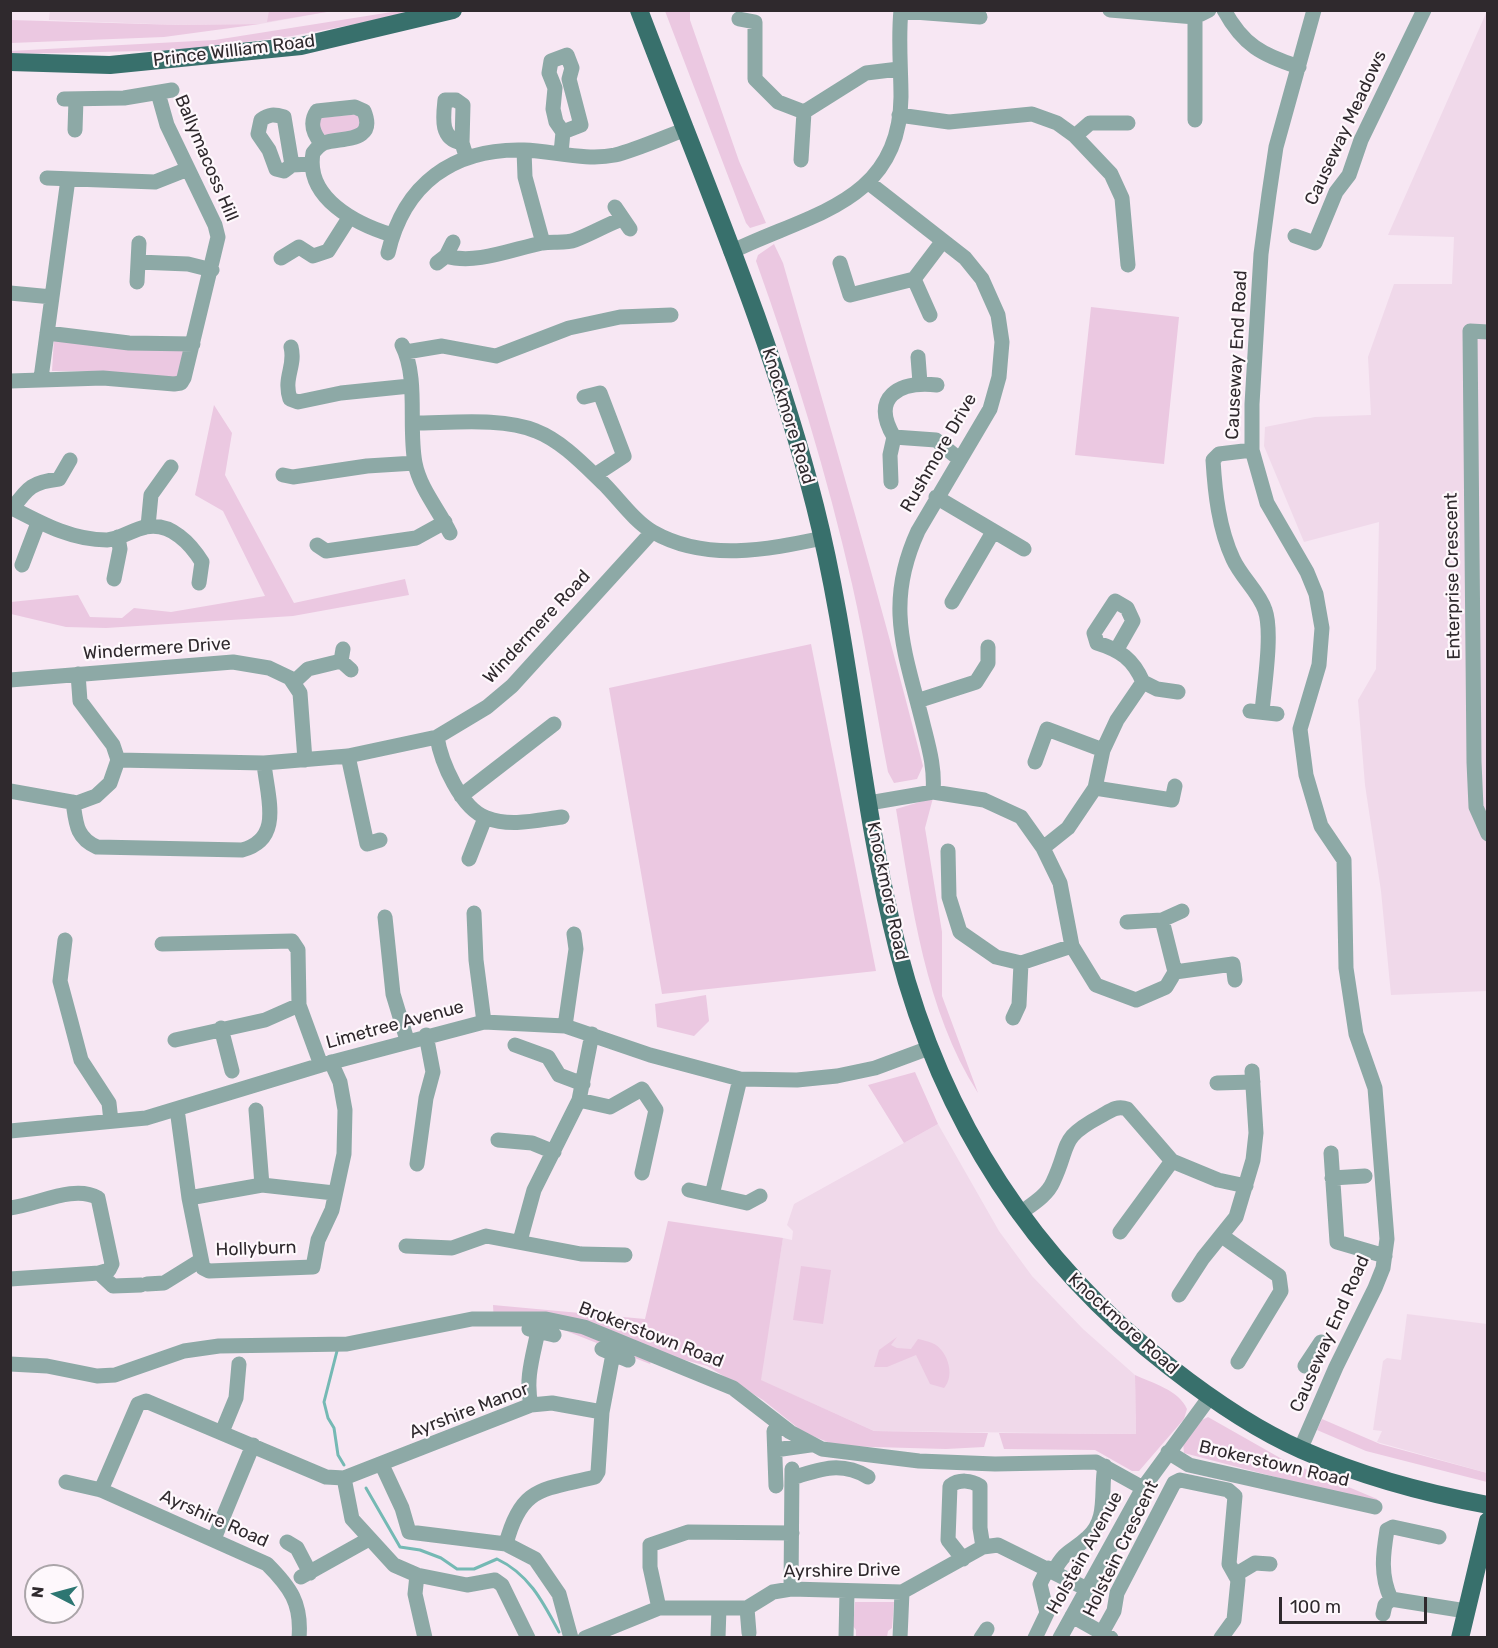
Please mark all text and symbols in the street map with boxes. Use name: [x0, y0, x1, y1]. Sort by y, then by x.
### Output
street label: Prince William Road: [152, 30, 316, 72]
street label: Causeway Meadows: [1301, 47, 1391, 209]
street label: Ballymacoss Hill: [170, 91, 242, 225]
street label: Causeway End Road: [1222, 270, 1252, 440]
street label: Knockmore Road: [757, 345, 819, 487]
street label: Rushmore Drive: [896, 390, 982, 516]
street label: Enterprise Crescent: [1441, 492, 1465, 660]
street label: Windermere Road: [479, 566, 595, 688]
street label: Windermere Drive: [82, 633, 232, 665]
street label: Knockmore Road: [862, 820, 912, 962]
street label: Limetree Avenue: [324, 996, 466, 1054]
street label: Hollyburn: [215, 1237, 297, 1261]
street label: Causeway End Road: [1286, 1252, 1374, 1416]
street label: Knockmore Road: [1063, 1269, 1183, 1379]
street label: Brokerstown Road: [575, 1297, 727, 1373]
street label: Ayrshire Manor: [406, 1378, 532, 1444]
street label: Brokerstown Road: [1197, 1436, 1351, 1492]
street label: Holstein Crescent: [1079, 1477, 1163, 1621]
street label: Ayrshire Road: [156, 1485, 272, 1553]
street label: Holstein Avenue: [1042, 1488, 1128, 1618]
street label: Ayrshire Drive: [783, 1559, 901, 1583]
north arrow: [24, 1564, 84, 1624]
scale bar: [1282, 1585, 1430, 1623]
text: N: [28, 1586, 48, 1599]
text: 100 m: [1290, 1596, 1341, 1618]

